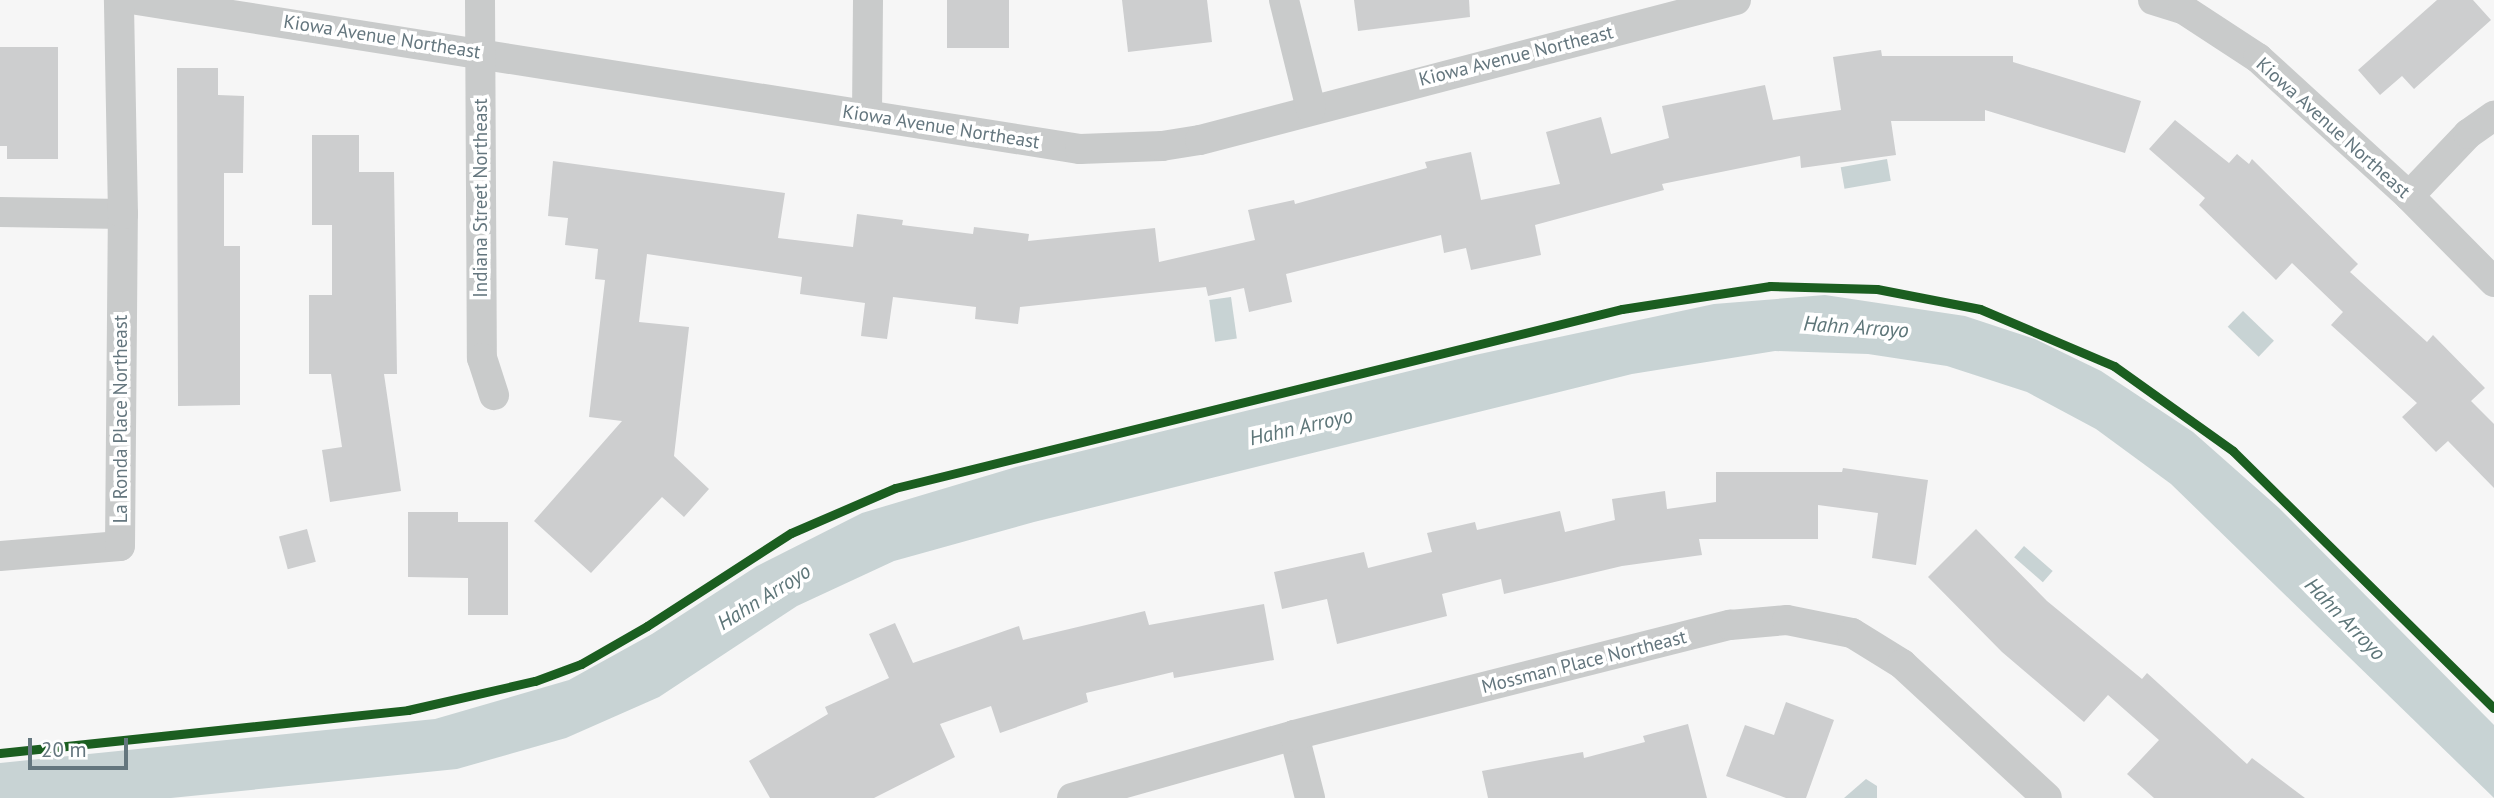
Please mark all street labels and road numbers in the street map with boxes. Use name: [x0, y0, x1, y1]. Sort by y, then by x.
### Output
street label: Kiowa Avenue Northeast: [282, 10, 482, 64]
street label: Kiowa Avenue Northeast: [1416, 21, 1616, 91]
street label: Kiowa Avenue Northeast: [2251, 53, 2415, 203]
street label: Indiana Street Northeast: [470, 98, 492, 298]
street label: Kiowa Avenue Northeast: [841, 100, 1041, 154]
street label: La Ronda Place Northeast: [110, 315, 132, 523]
street label: Mossman Place Northeast: [1479, 625, 1689, 699]

